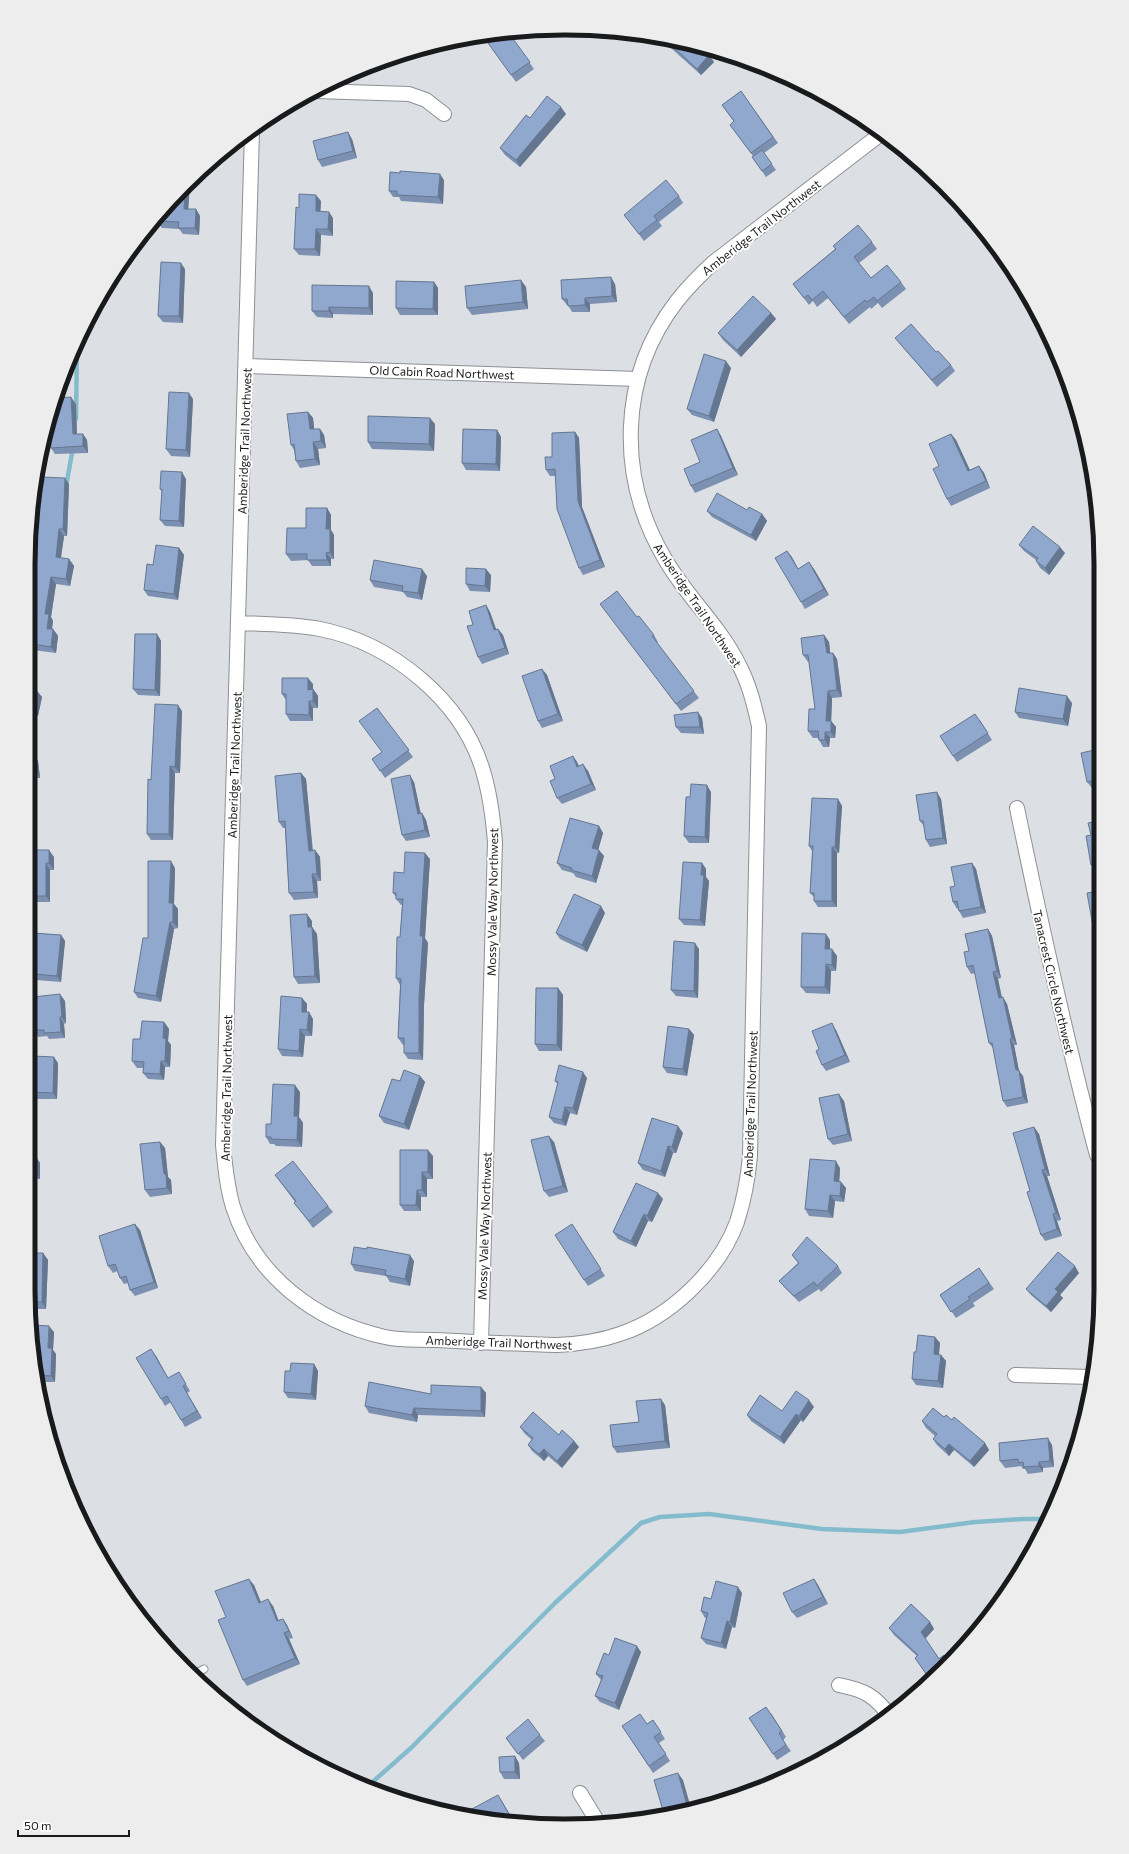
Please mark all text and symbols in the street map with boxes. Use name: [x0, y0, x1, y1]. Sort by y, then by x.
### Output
street label: Amberidge Trail Northwest: [699, 176, 823, 278]
street label: Old Cabin Road Northwest: [369, 362, 515, 382]
street label: Amberidge Trail Northwest: [234, 367, 254, 515]
street label: Amberidge Trail Northwest: [651, 540, 745, 670]
street label: Amberidge Trail Northwest: [224, 691, 244, 839]
street label: Mossy Vale Way Northwest: [484, 828, 500, 976]
street label: Tanacrest Circle Northwest: [1031, 908, 1077, 1056]
street label: Amberidge Trail Northwest: [218, 1014, 234, 1162]
street label: Amberidge Trail Northwest: [740, 1030, 760, 1178]
street label: Mossy Vale Way Northwest: [474, 1152, 494, 1300]
street label: Amberidge Trail Northwest: [425, 1332, 573, 1352]
scale bar: [18, 1812, 129, 1838]
text: 50 m: [24, 1818, 52, 1832]

